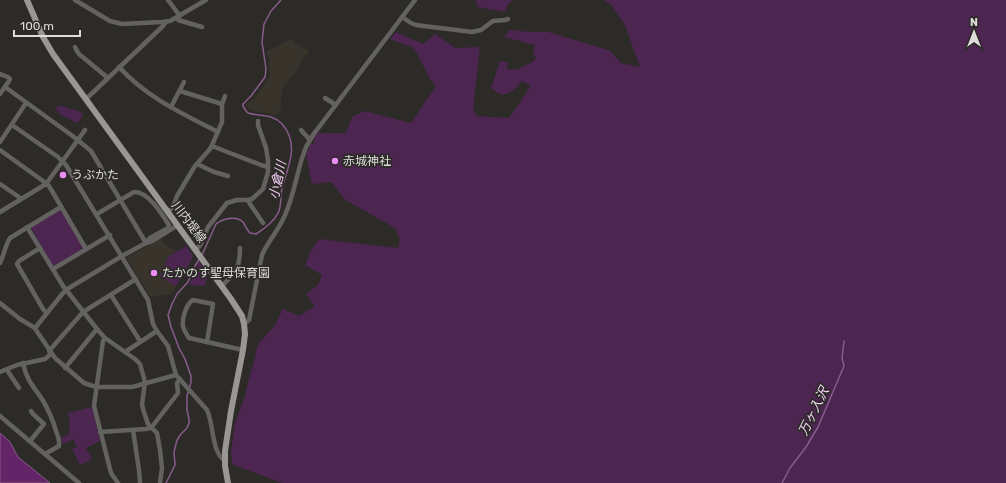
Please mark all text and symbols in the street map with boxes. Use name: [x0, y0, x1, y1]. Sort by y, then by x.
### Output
scale bar: [14, 12, 80, 38]
north arrow: [954, 12, 994, 52]
text: N: [970, 16, 978, 29]
text: 100 m: [20, 19, 54, 33]
place label: 赤城神社: [343, 154, 391, 168]
marker: 赤城神社: [330, 156, 340, 166]
water label: 小倉川: [266, 158, 289, 201]
place label: うぶかた: [71, 168, 119, 182]
marker: うぶかた: [58, 170, 68, 180]
street label: 川内堤線: [169, 199, 209, 245]
place label: たかのす聖母保育園: [162, 266, 270, 280]
marker: たかのす聖母保育園: [149, 268, 159, 278]
water label: 万ヶ入沢: [795, 383, 832, 438]

